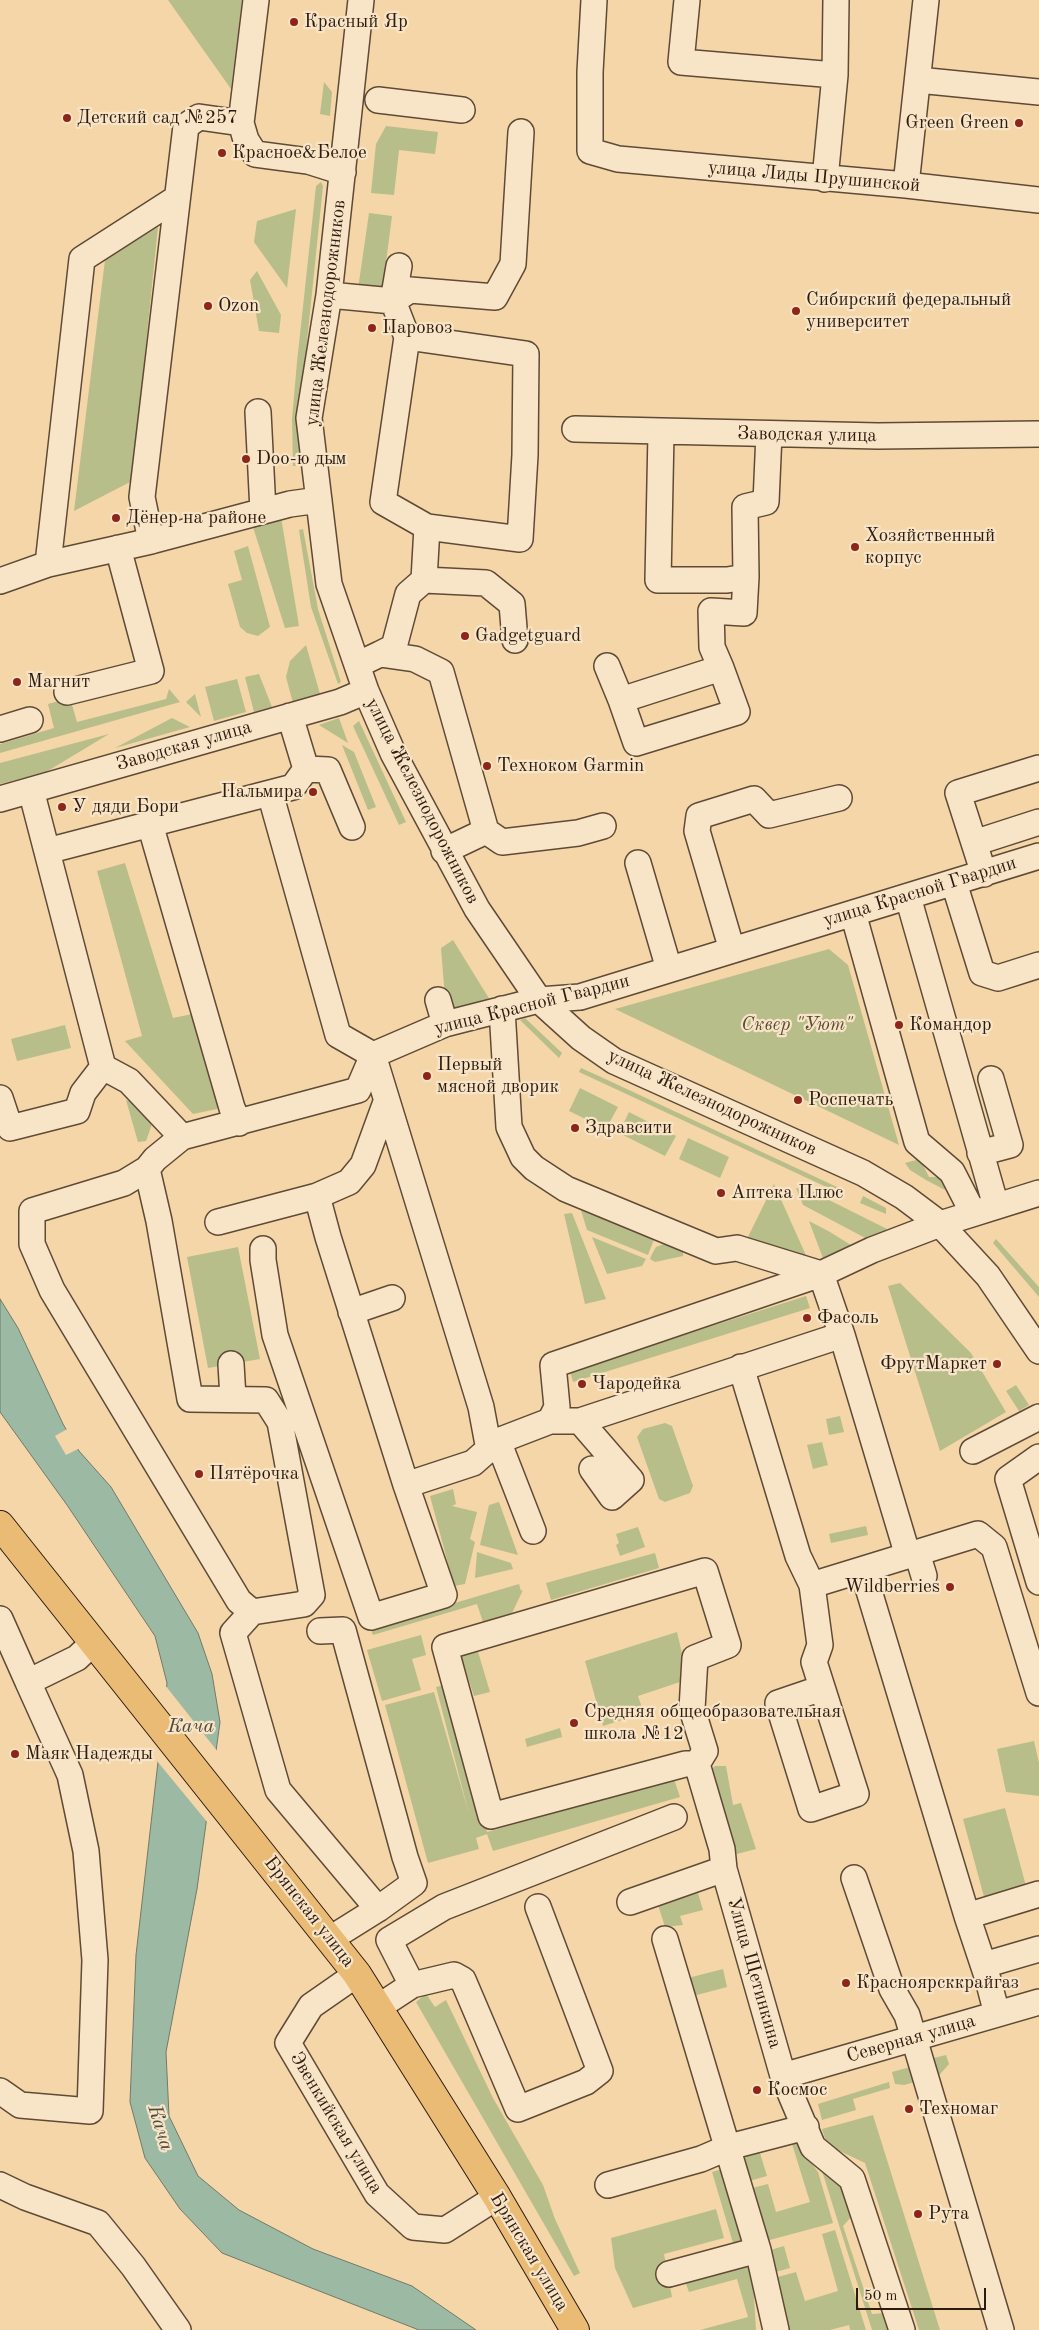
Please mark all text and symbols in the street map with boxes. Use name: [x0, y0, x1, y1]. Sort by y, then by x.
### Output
place label: Красный Яр: [304, 11, 408, 33]
marker: Красный Яр: [288, 16, 300, 28]
place label: Детский сад №257: [77, 107, 238, 129]
marker: Детский сад №257: [61, 112, 73, 124]
place label: Green Green: [905, 112, 1009, 134]
marker: Green Green: [1013, 117, 1025, 129]
place label: Красное&Белое: [232, 142, 367, 164]
marker: Красное&Белое: [216, 147, 228, 159]
street label: улица Лиды Прушинской: [707, 156, 921, 198]
street label: улица Железнодорожников: [301, 198, 351, 428]
place label: Сибирский федеральный университет: [806, 289, 1011, 333]
place label: Ozon: [218, 295, 259, 317]
marker: Ozon: [202, 300, 214, 312]
marker: Сибирский федеральный университет: [790, 305, 802, 317]
place label: Паровоз: [382, 317, 452, 339]
marker: Паровоз: [366, 322, 378, 334]
street label: Заводская улица: [737, 422, 877, 448]
place label: Doo-ю дым: [256, 448, 346, 470]
marker: Doo-ю дым: [240, 453, 252, 465]
place label: Дёнер на районе: [126, 507, 266, 529]
marker: Дёнер на районе: [110, 512, 122, 524]
place label: Хозяйственный корпус: [865, 525, 995, 569]
marker: Хозяйственный корпус: [849, 541, 861, 553]
place label: Gadgetguard: [475, 625, 581, 647]
marker: Gadgetguard: [459, 630, 471, 642]
place label: Магнит: [27, 671, 90, 693]
marker: Магнит: [11, 676, 23, 688]
street label: улица Железнодорожников: [360, 694, 484, 908]
street label: Заводская улица: [114, 716, 254, 776]
place label: Техноком Garmin: [497, 755, 644, 777]
marker: Техноком Garmin: [481, 760, 493, 772]
place label: Пальмира: [221, 781, 303, 803]
marker: Пальмира: [307, 786, 319, 798]
place label: У дяди Бори: [72, 796, 179, 818]
marker: У дяди Бори: [56, 801, 68, 813]
street label: улица Красной Гвардии: [821, 852, 1019, 932]
street label: улица Красной Гвардии: [432, 970, 632, 1040]
park label: Сквер "Уют": [741, 1014, 853, 1036]
place label: Командор: [909, 1014, 992, 1036]
marker: Командор: [893, 1019, 905, 1031]
street label: улица Железнодорожников: [604, 1044, 820, 1162]
place label: Первый мясной дворик: [437, 1054, 559, 1098]
marker: Первый мясной дворик: [421, 1070, 433, 1082]
place label: Роспечать: [808, 1089, 893, 1111]
marker: Роспечать: [792, 1094, 804, 1106]
place label: Здравсити: [585, 1117, 672, 1139]
marker: Здравсити: [569, 1122, 581, 1134]
place label: Аптека Плюс: [731, 1182, 843, 1204]
marker: Аптека Плюс: [715, 1187, 727, 1199]
place label: Фасоль: [817, 1307, 878, 1329]
marker: Фасоль: [801, 1312, 813, 1324]
place label: ФрутМаркет: [880, 1353, 987, 1375]
marker: ФрутМаркет: [991, 1358, 1003, 1370]
place label: Чародейка: [592, 1373, 681, 1395]
marker: Чародейка: [576, 1378, 588, 1390]
place label: Пятёрочка: [209, 1463, 299, 1485]
marker: Пятёрочка: [193, 1468, 205, 1480]
place label: Wildberries: [844, 1576, 940, 1598]
marker: Wildberries: [944, 1581, 956, 1593]
place label: Средняя общеобразовательная школа №12: [584, 1701, 841, 1745]
water label: Кача: [168, 1715, 214, 1739]
marker: Средняя общеобразовательная школа №12: [568, 1717, 580, 1729]
place label: Маяк Надежды: [25, 1743, 153, 1765]
marker: Маяк Надежды: [9, 1748, 21, 1760]
street label: Брянская улица: [259, 1852, 359, 1972]
street label: Улица Щетинкина: [722, 1895, 786, 2051]
place label: Красноярсккрайгаз: [856, 1972, 1019, 1994]
marker: Красноярсккрайгаз: [840, 1977, 852, 1989]
street label: Северная улица: [844, 2010, 978, 2068]
street label: Эвенкийская улица: [285, 2048, 387, 2198]
place label: Космос: [767, 2079, 827, 2101]
marker: Космос: [751, 2084, 763, 2096]
place label: Техномаг: [919, 2098, 998, 2120]
water label: Кача: [142, 2102, 178, 2154]
marker: Техномаг: [903, 2103, 915, 2115]
street label: Брянская улица: [485, 2188, 573, 2316]
place label: Рута: [928, 2203, 969, 2225]
marker: Рута: [912, 2208, 924, 2220]
scale bar: [859, 2278, 989, 2310]
text: 50 m: [864, 2289, 898, 2304]

